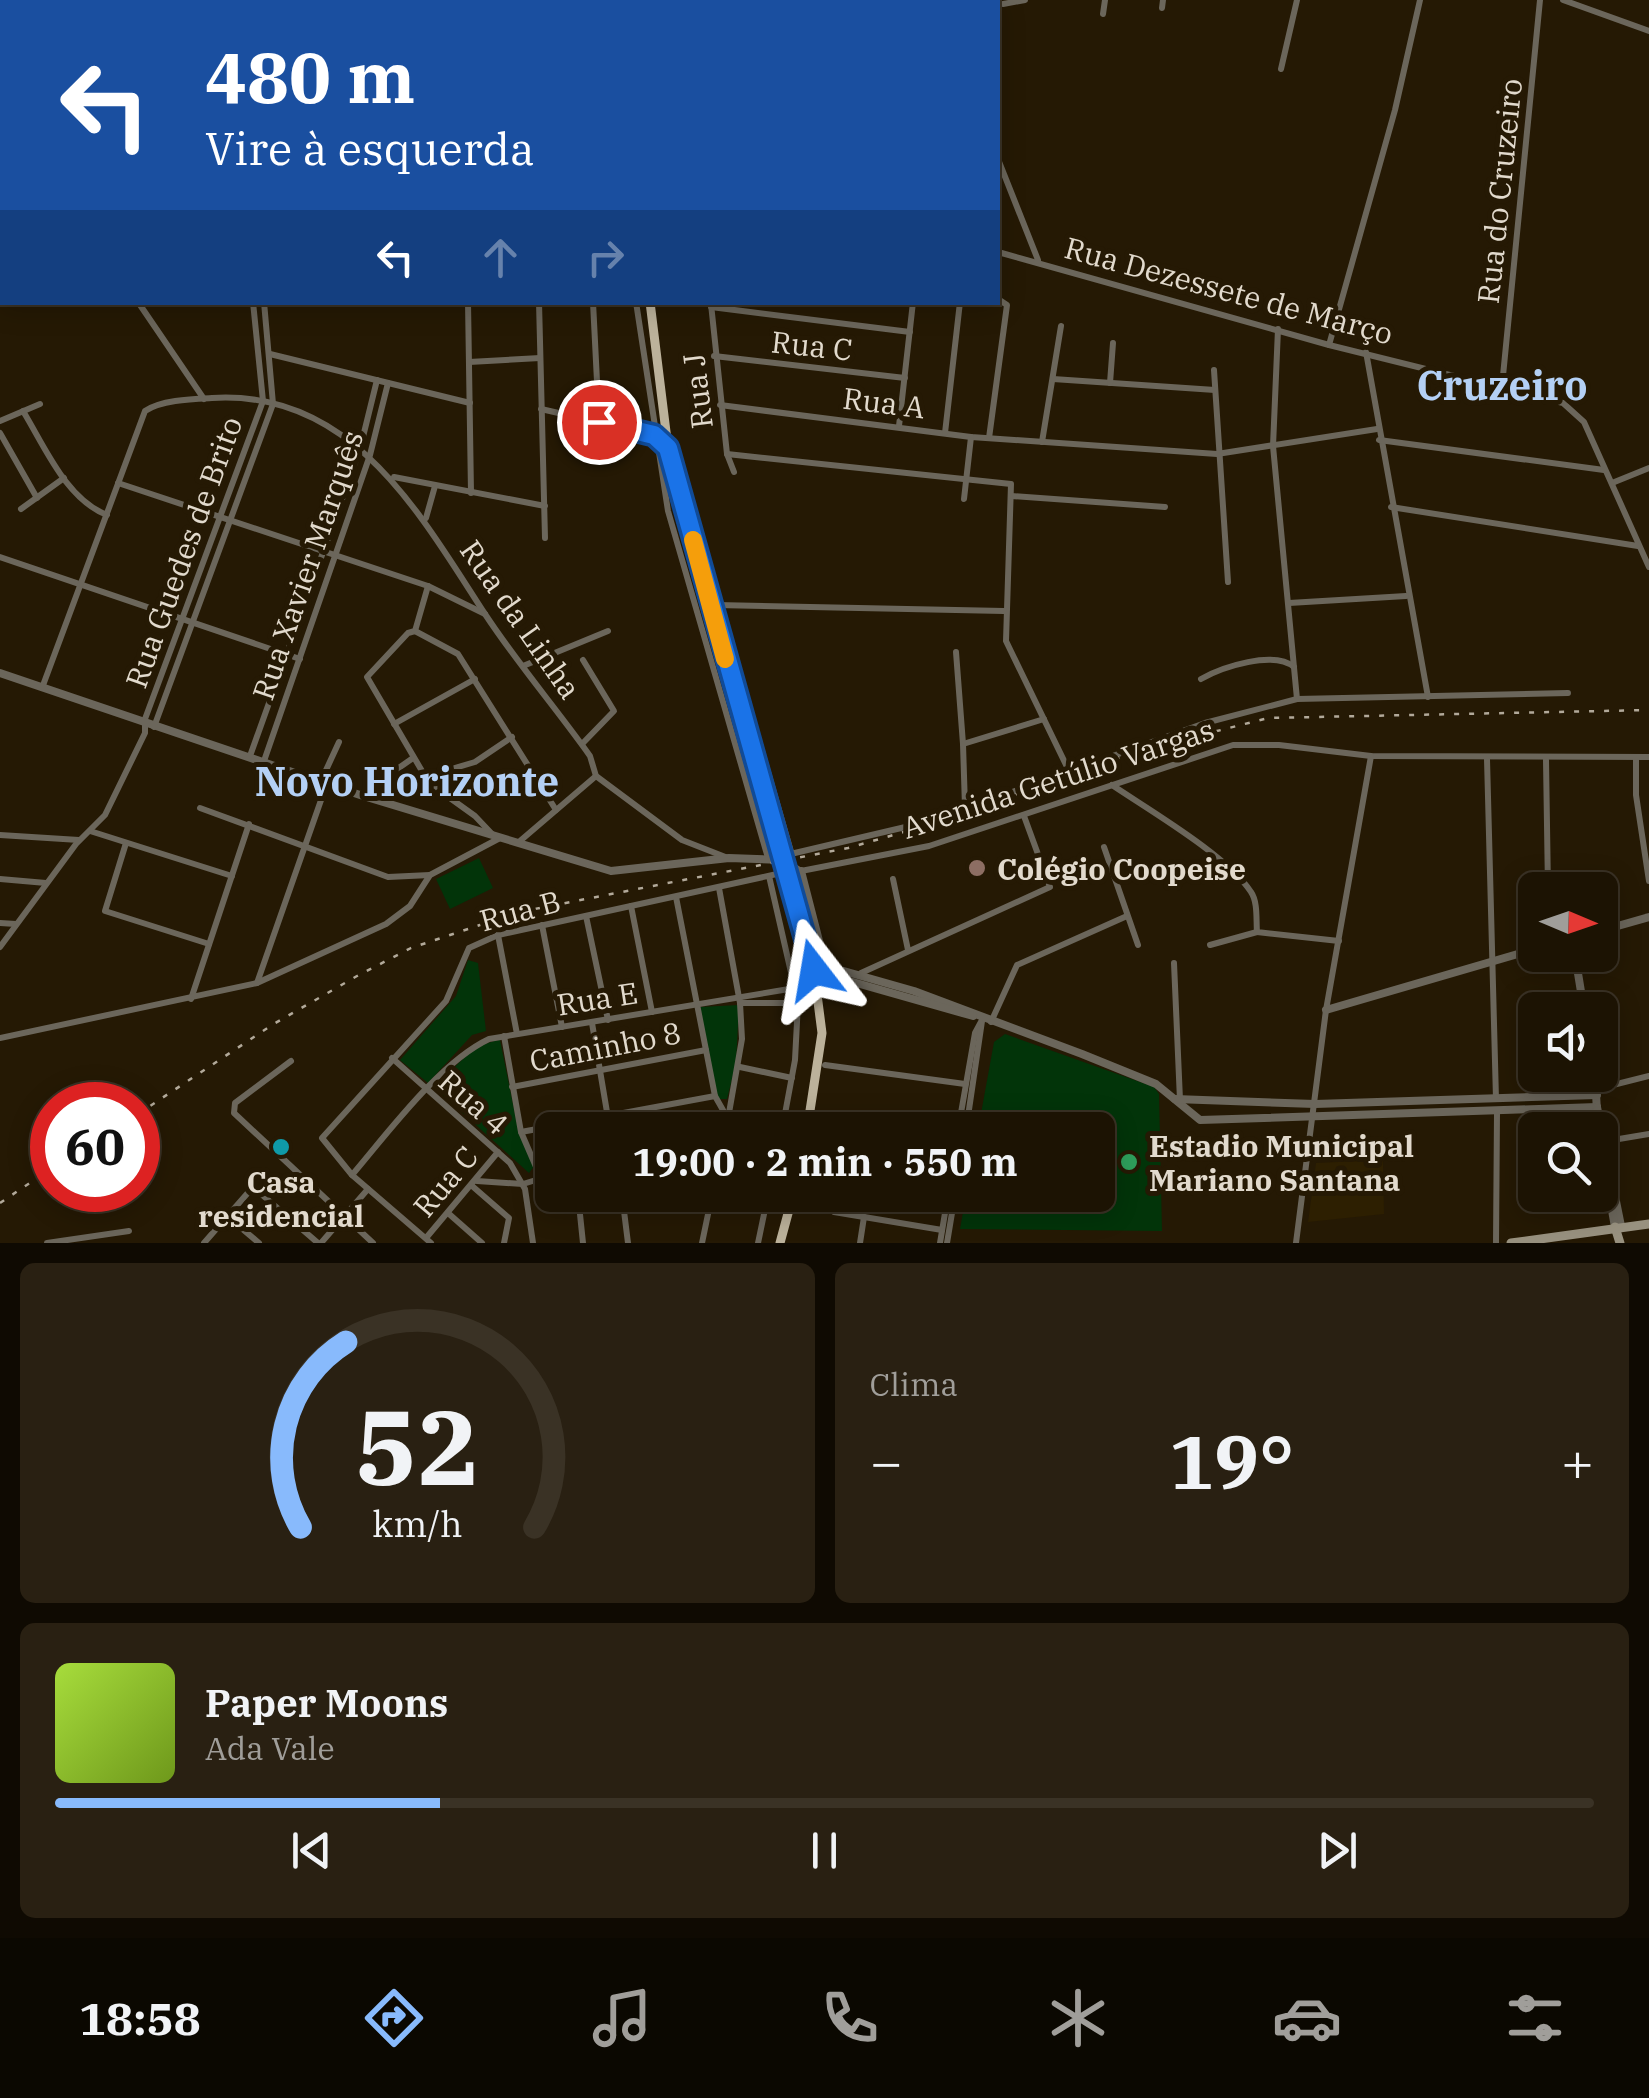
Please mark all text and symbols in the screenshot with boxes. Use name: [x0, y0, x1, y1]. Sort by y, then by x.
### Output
text: 480 m: [205, 31, 415, 122]
icon: left: [40, 40, 170, 170]
street label: Rua do Cruzeiro: [1468, 76, 1530, 306]
text: Vire à esquerda: [205, 119, 535, 177]
street label: Rua Dezessete de Março: [1061, 227, 1397, 353]
icon: left: [368, 230, 423, 285]
icon: ahead: [473, 230, 528, 285]
icon: right: [578, 230, 633, 285]
street label: Rua C: [769, 321, 855, 369]
street label: Rua J: [673, 351, 721, 431]
district label: Cruzeiro: [1416, 359, 1588, 411]
street label: Rua A: [841, 378, 928, 426]
pin: [557, 380, 642, 465]
icon: arrive: [572, 395, 627, 450]
street label: Rua Guedes de Brito: [116, 411, 250, 693]
street label: Rua Xavier Marquês: [243, 425, 371, 705]
street label: Rua da Linha: [452, 532, 590, 706]
street label: Avenida Getúlio Vargas: [897, 709, 1219, 847]
district label: Novo Horizonte: [255, 755, 559, 807]
place label: Colégio Coopeise: [997, 849, 1246, 888]
marker: Colégio Coopeise: [966, 857, 988, 879]
north arrow: [1518, 872, 1618, 972]
map controls: [1518, 872, 1618, 1212]
street label: Rua B: [475, 881, 565, 939]
position arrow: [762, 918, 866, 1022]
street label: Rua E: [554, 972, 640, 1024]
button: sound: [1518, 992, 1618, 1092]
street label: Caminho 8: [526, 1012, 684, 1080]
street label: Rua 4: [431, 1061, 517, 1143]
speed limit sign: 60: [30, 1082, 160, 1212]
button: search: [1518, 1112, 1618, 1212]
place label: Estadio Municipal Mariano Santana: [1149, 1126, 1414, 1199]
marker: Casa residencial: [270, 1136, 292, 1158]
street label: Rua C: [404, 1137, 486, 1225]
text: 19:00 · 2 min · 550 m: [632, 1137, 1018, 1186]
marker: Estadio Municipal Mariano Santana: [1118, 1151, 1140, 1173]
place label: Casa residencial: [198, 1162, 364, 1235]
text: Clima: [870, 1363, 958, 1405]
text: 52: [355, 1378, 480, 1514]
text: 19°: [1169, 1412, 1294, 1510]
text: −: [870, 1426, 903, 1497]
text: +: [1561, 1426, 1594, 1497]
text: km/h: [372, 1500, 462, 1547]
text: Paper Moons: [205, 1678, 448, 1727]
text: Ada Vale: [205, 1727, 335, 1769]
icon: previous: [284, 1823, 339, 1878]
icon: pause: [797, 1823, 852, 1878]
icon: next: [1310, 1823, 1365, 1878]
icon: directions: [359, 1983, 429, 2053]
icon: music: [587, 1983, 657, 2053]
icon: phone: [815, 1983, 885, 2053]
icon: climate: [1043, 1983, 1113, 2053]
icon: car: [1272, 1983, 1342, 2053]
icon: filters: [1500, 1983, 1570, 2053]
text: 18:58: [79, 1989, 201, 2047]

